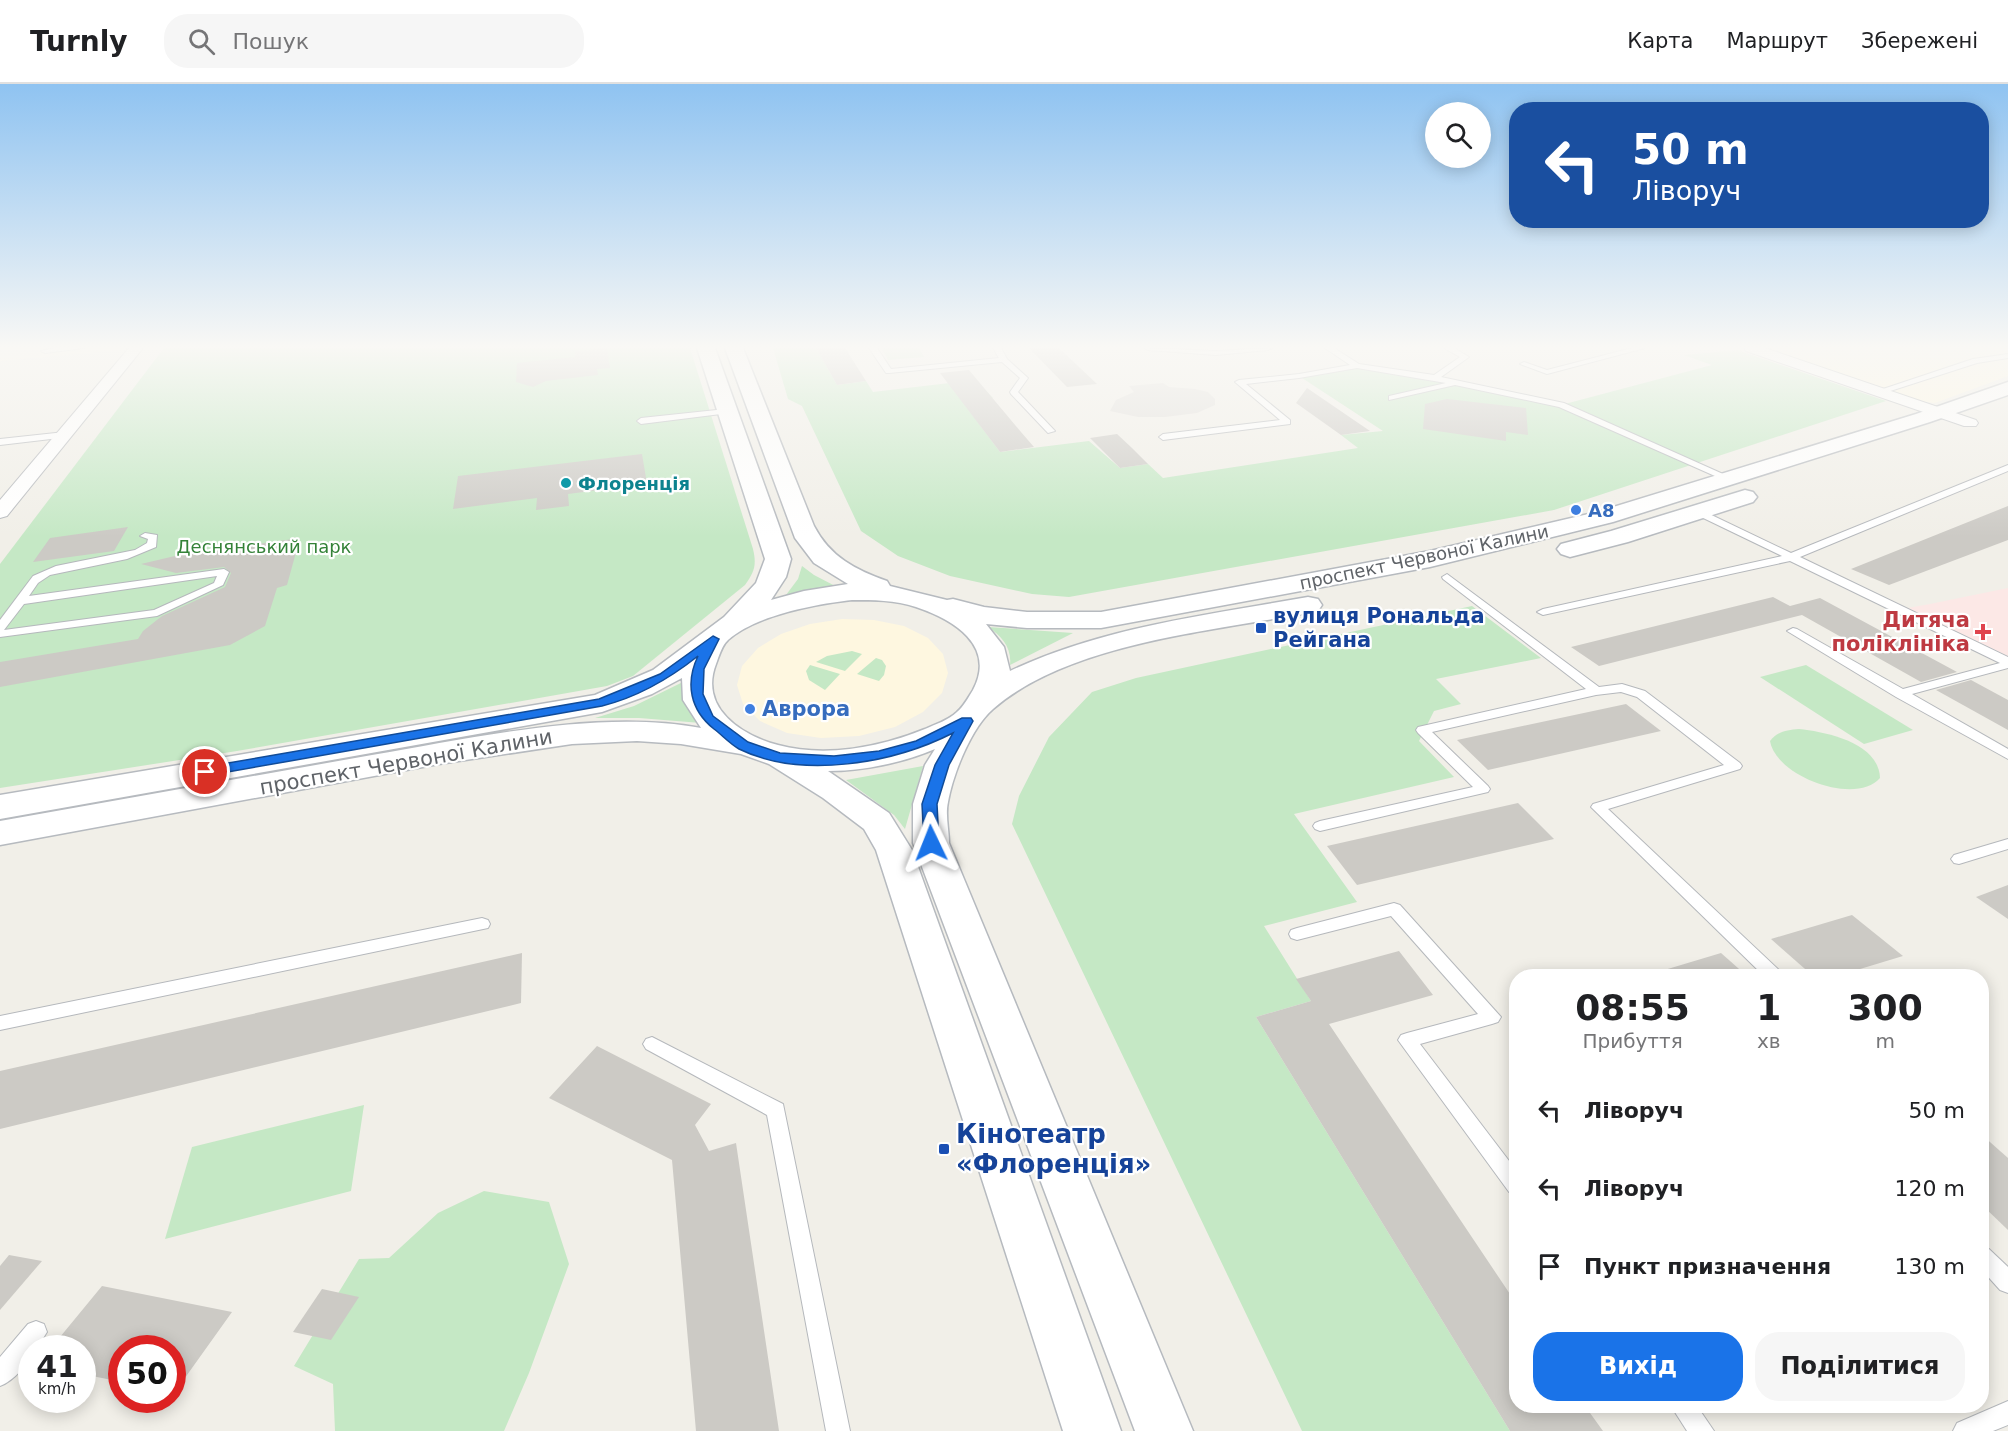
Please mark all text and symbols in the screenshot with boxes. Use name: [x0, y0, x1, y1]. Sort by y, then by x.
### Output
search box: [164, 14, 584, 68]
text: Turnly: [30, 25, 128, 58]
icon: search: [185, 25, 218, 58]
text: Пошук: [233, 29, 309, 54]
text: Карта: [1627, 29, 1693, 53]
text: Маршрут: [1726, 29, 1828, 53]
text: Збережені: [1861, 29, 1978, 53]
map controls: [1425, 102, 1491, 168]
button: search: [1425, 102, 1491, 168]
text: 50 m: [1632, 125, 1749, 174]
icon: left: [1533, 126, 1611, 204]
text: Ліворуч: [1632, 175, 1741, 206]
place label: Флоренція: [578, 473, 690, 494]
marker: Флоренція: [559, 476, 573, 490]
place label: А8: [1588, 500, 1614, 521]
marker: А8: [1569, 503, 1583, 517]
street label: проспект Червоної Калини: [1297, 520, 1551, 594]
park label: Деснянський парк: [177, 536, 352, 557]
place label: вулиця Рональда Рейгана: [1273, 604, 1485, 652]
place label: Дитяча поліклініка: [1832, 608, 1970, 656]
marker: вулиця Рональда Рейгана: [1254, 621, 1268, 635]
marker: Дитяча поліклініка: [1974, 623, 1992, 641]
place label: Аврора: [762, 697, 850, 721]
marker: Аврора: [743, 702, 757, 716]
street label: проспект Червоної Калини: [258, 724, 554, 800]
pin: [179, 746, 230, 797]
icon: arrive: [188, 755, 221, 788]
position arrow: [899, 811, 963, 875]
text: 08:55: [1575, 987, 1690, 1028]
text: 1: [1756, 987, 1781, 1028]
text: 300: [1848, 987, 1923, 1028]
text: Прибуття: [1582, 1029, 1683, 1053]
text: хв: [1757, 1029, 1781, 1053]
text: m: [1875, 1029, 1895, 1053]
icon: left: [1533, 1094, 1566, 1127]
text: Ліворуч: [1584, 1098, 1684, 1123]
text: 50 m: [1909, 1098, 1965, 1123]
place label: Кінотеатр «Флоренція»: [956, 1119, 1151, 1179]
marker: Кінотеатр «Флоренція»: [937, 1142, 951, 1156]
icon: left: [1533, 1172, 1566, 1205]
text: Ліворуч: [1584, 1176, 1684, 1201]
text: 120 m: [1895, 1176, 1965, 1201]
icon: arrive: [1533, 1250, 1566, 1283]
text: Пункт призначення: [1584, 1254, 1831, 1279]
text: 130 m: [1895, 1254, 1965, 1279]
button: Вихід: [1533, 1332, 1743, 1401]
button: Поділитися: [1755, 1332, 1965, 1401]
speed limit sign: 50: [108, 1335, 186, 1413]
text: 41: [36, 1349, 78, 1384]
text: km/h: [38, 1380, 76, 1398]

